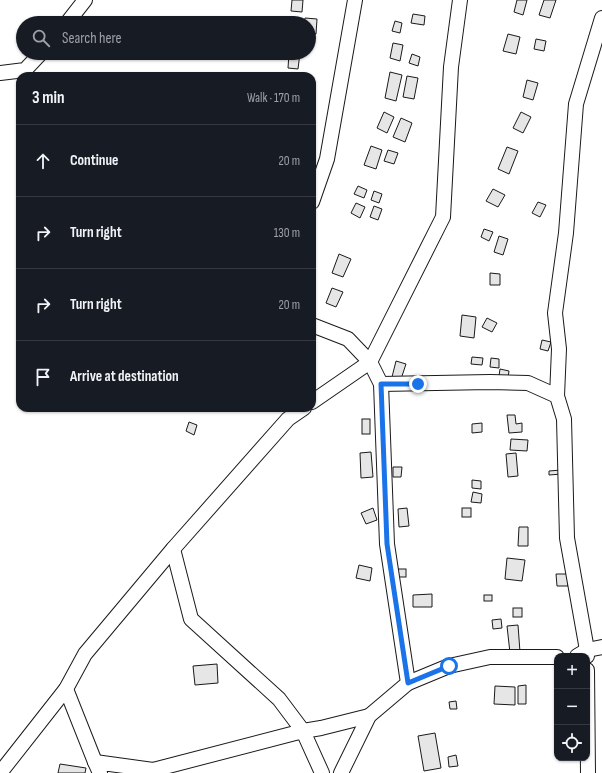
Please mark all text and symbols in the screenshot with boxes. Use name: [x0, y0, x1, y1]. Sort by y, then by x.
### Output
search box: [16, 16, 316, 60]
icon: search: [30, 27, 52, 49]
text: Search here: [62, 29, 122, 48]
text: 3 min: [32, 88, 65, 108]
text: Walk · 170 m: [247, 90, 300, 106]
icon: ahead: [32, 150, 54, 172]
text: Continue: [70, 151, 119, 170]
text: 20 m: [278, 153, 300, 169]
icon: right: [32, 222, 54, 244]
text: Turn right: [70, 223, 122, 242]
text: 130 m: [274, 225, 300, 241]
icon: right: [32, 294, 54, 316]
text: Turn right: [70, 295, 122, 314]
text: 20 m: [278, 297, 300, 313]
icon: arrive: [32, 366, 54, 388]
text: Arrive at destination: [70, 367, 179, 386]
route end: [409, 375, 427, 393]
map controls: [554, 653, 590, 761]
button: +: [554, 653, 590, 689]
route start: [440, 657, 458, 675]
button: −: [554, 689, 590, 725]
button: locate: [554, 725, 590, 761]

